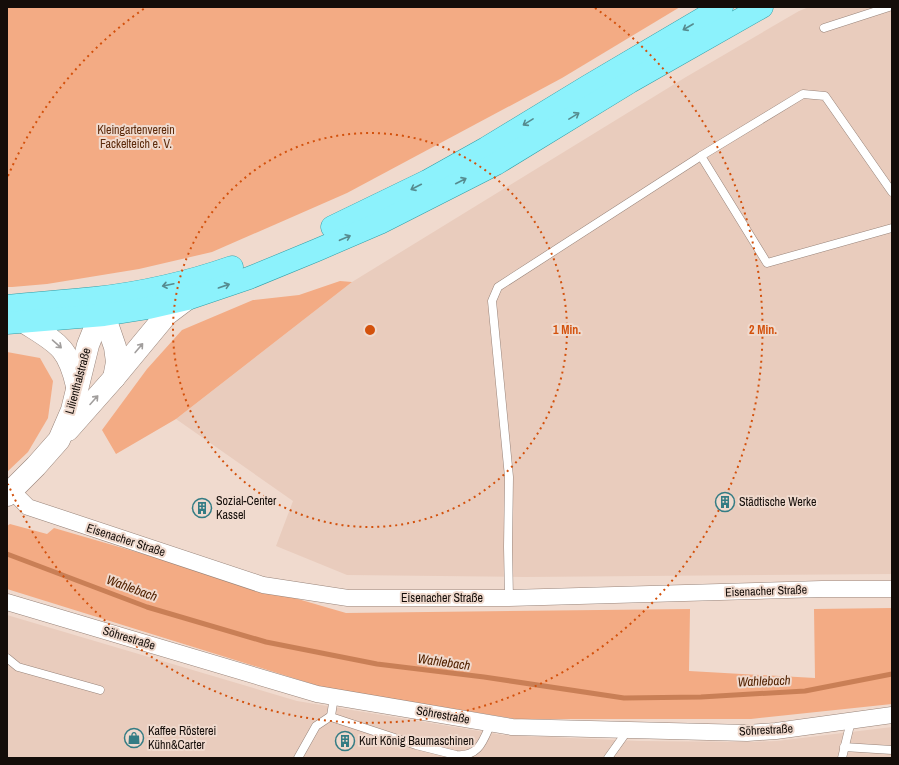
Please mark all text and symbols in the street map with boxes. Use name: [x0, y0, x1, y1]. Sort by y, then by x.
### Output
one-way arrow: [682, 24, 694, 32]
one-way arrow: [568, 112, 580, 120]
one-way arrow: [522, 119, 534, 127]
park label: Kleingartenverein Fackelteich e. V.: [97, 122, 175, 152]
one-way arrow: [455, 177, 467, 185]
one-way arrow: [410, 184, 422, 191]
one-way arrow: [338, 234, 350, 241]
one-way arrow: [162, 281, 175, 289]
one-way arrow: [217, 282, 230, 289]
text: 1 Min.: [553, 322, 581, 338]
text: 2 Min.: [749, 322, 777, 338]
centre of rings: [363, 323, 377, 337]
one-way arrow: [51, 340, 62, 349]
one-way arrow: [134, 342, 143, 353]
street label: Lilienthalstraße: [61, 346, 95, 416]
one-way arrow: [90, 395, 99, 405]
building icon: Städtische Werke: [714, 491, 736, 513]
place label: Sozial-Center Kassel: [216, 493, 277, 523]
place label: Städtische Werke: [739, 494, 817, 510]
building icon: Sozial-Center Kassel: [191, 497, 213, 519]
street label: Eisenacher Straße: [85, 520, 167, 560]
water label: Wahlebach: [104, 571, 160, 605]
street label: Eisenacher Straße: [725, 582, 807, 600]
street label: Eisenacher Straße: [401, 590, 483, 606]
street label: Söhrestraße: [101, 622, 157, 654]
water label: Wahlebach: [417, 650, 472, 674]
water label: Wahlebach: [737, 672, 791, 690]
street label: Söhrestraße: [415, 702, 471, 728]
street label: Söhrestraße: [739, 721, 793, 739]
place label: Kaffee Rösterei Kühn&Carter: [148, 723, 216, 753]
shop icon: Kaffee Rösterei Kühn&Carter: [123, 727, 145, 749]
building icon: Kurt König Baumaschinen: [334, 730, 356, 752]
place label: Kurt König Baumaschinen: [359, 733, 474, 749]

